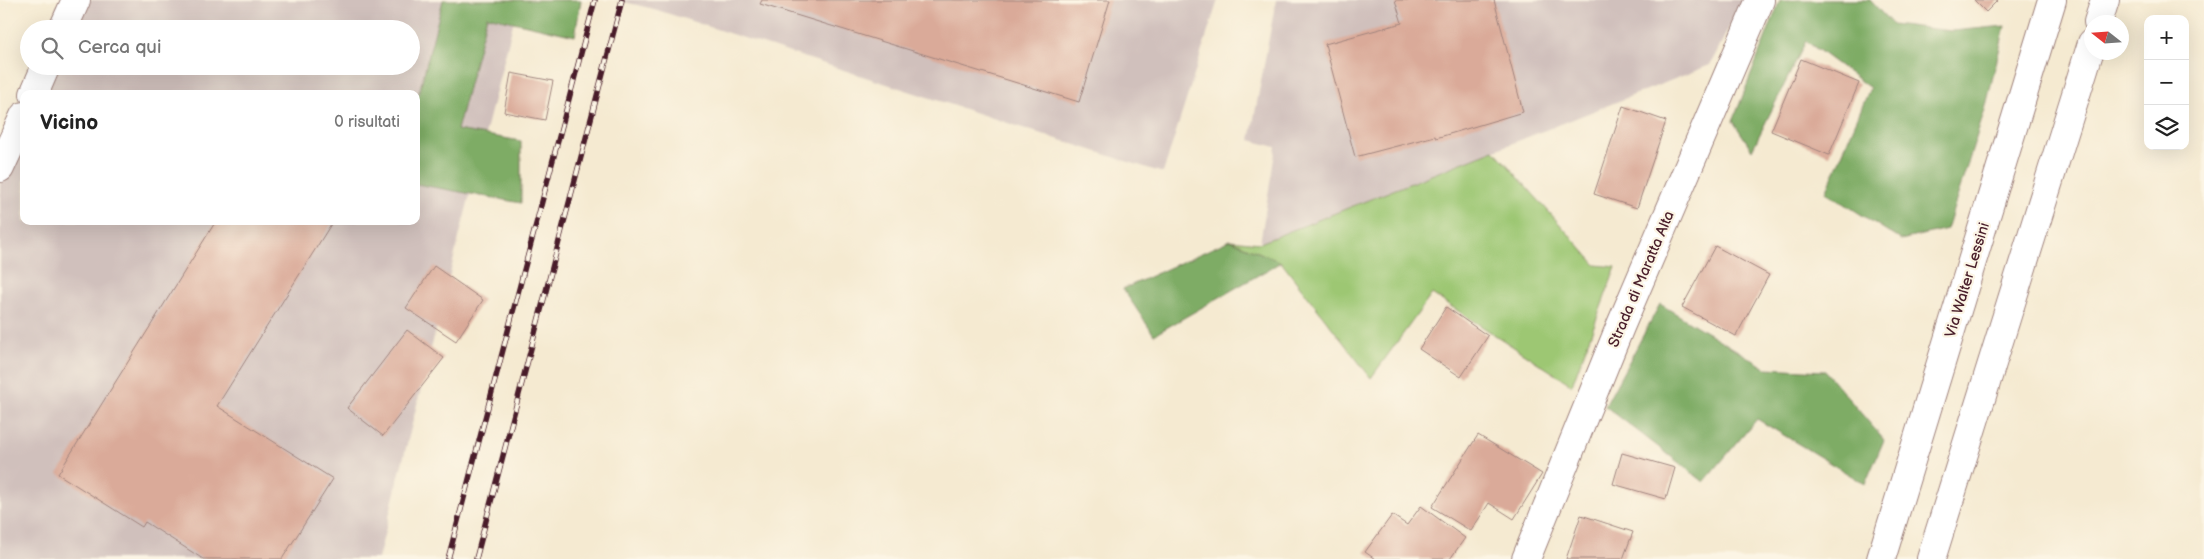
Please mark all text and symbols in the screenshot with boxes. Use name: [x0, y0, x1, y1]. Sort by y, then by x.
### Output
north arrow: [2084, 15, 2129, 60]
map controls: [2144, 15, 2189, 150]
button: +: [2144, 15, 2189, 60]
search box: [20, 20, 420, 75]
icon: search: [38, 34, 66, 62]
text: Cerca qui: [78, 36, 161, 59]
button: −: [2144, 60, 2189, 105]
button: layers: [2144, 105, 2189, 150]
text: Vicino: [40, 110, 98, 135]
text: 0 risultati: [334, 113, 400, 132]
street label: Strada di Maratta Alta: [1604, 208, 1679, 350]
street label: Via Walter Lessini: [1941, 220, 1994, 340]

